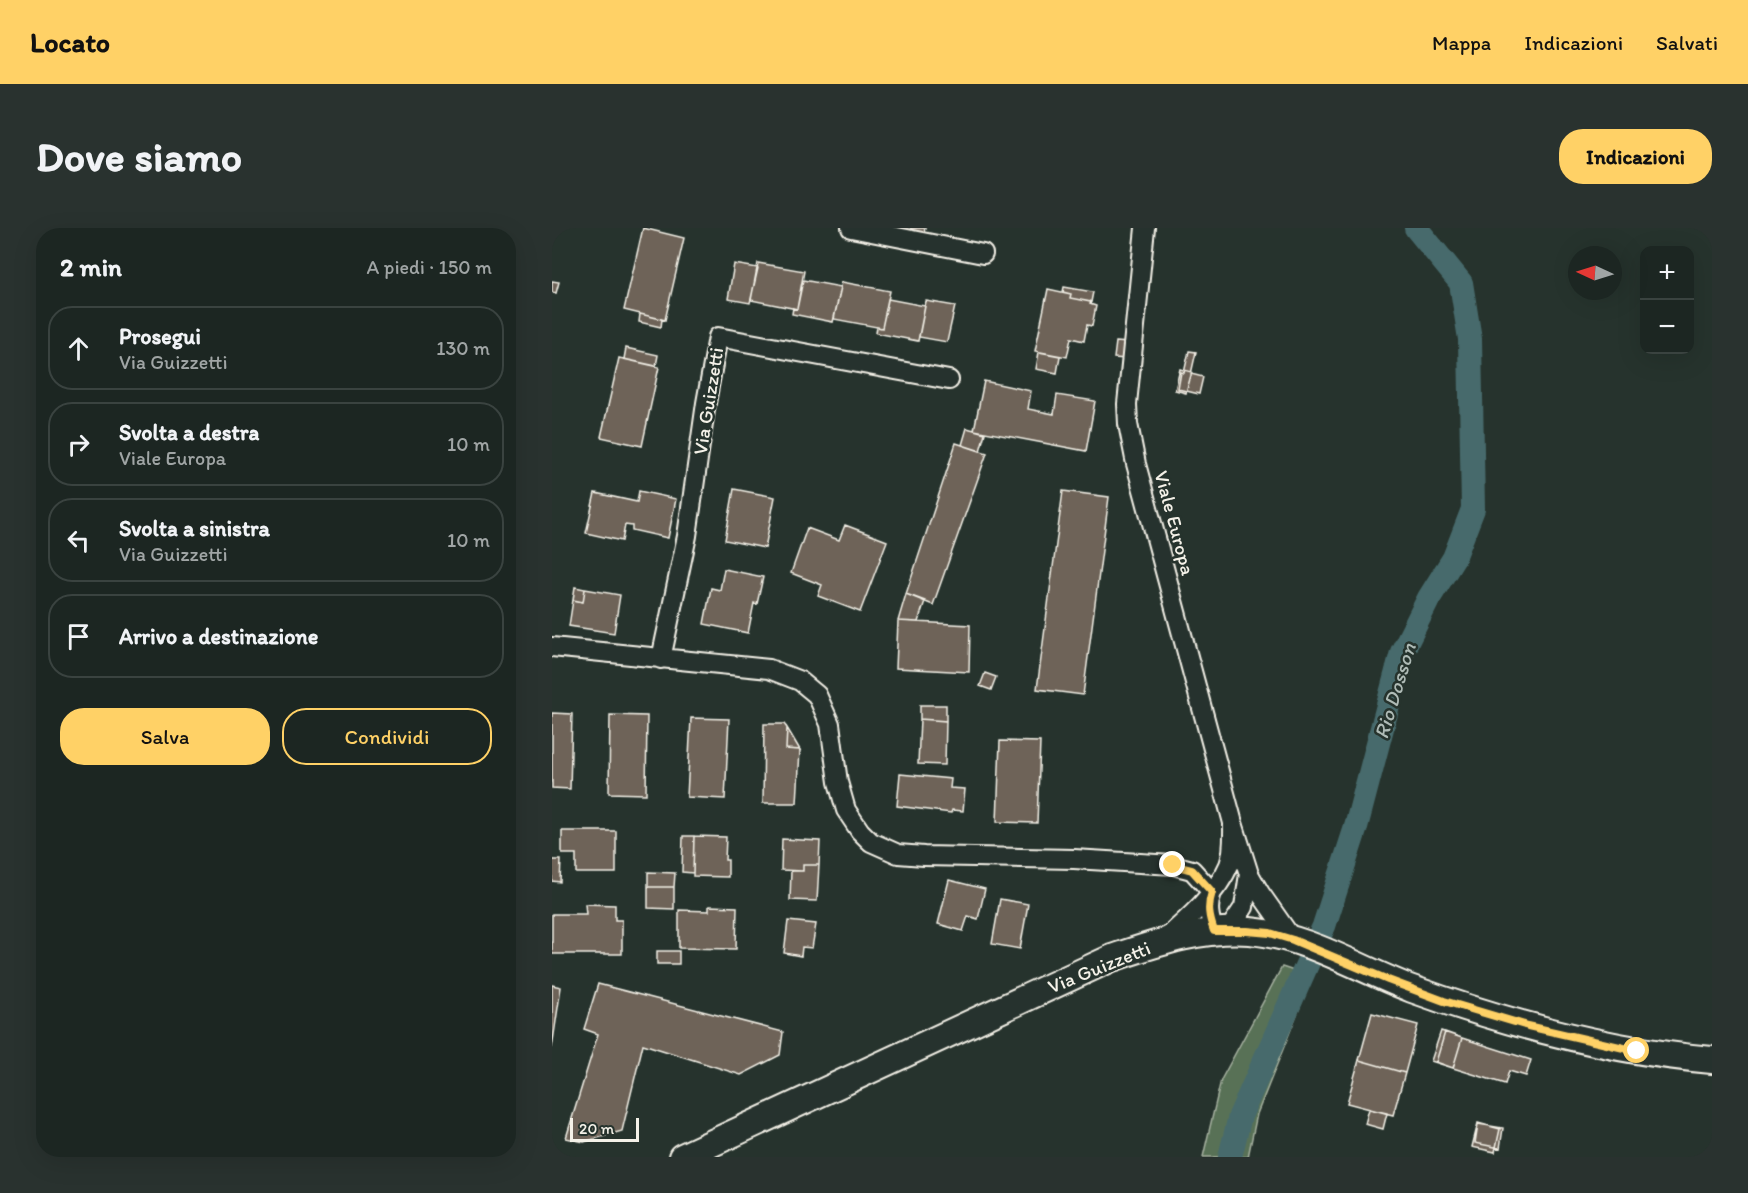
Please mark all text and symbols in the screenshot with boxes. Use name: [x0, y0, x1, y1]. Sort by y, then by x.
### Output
text: Locato: [30, 25, 110, 59]
text: Mappa: [1432, 30, 1491, 55]
text: Indicazioni: [1524, 30, 1623, 55]
text: Salvati: [1656, 30, 1718, 55]
button: Indicazioni: [1559, 129, 1712, 184]
text: Dove siamo: [36, 131, 242, 182]
north arrow: [1568, 246, 1622, 300]
map controls: [1640, 246, 1694, 354]
button: +: [1640, 246, 1694, 300]
text: 2 min: [60, 251, 122, 283]
text: A piedi · 150 m: [367, 255, 492, 279]
button: −: [1640, 300, 1694, 354]
text: Prosegui: [119, 323, 201, 350]
icon: ahead: [62, 332, 95, 365]
text: 130 m: [436, 336, 490, 360]
street label: Via Guizzetti: [688, 346, 728, 456]
text: Via Guizzetti: [119, 350, 227, 374]
text: Svolta a destra: [119, 419, 259, 446]
icon: right: [62, 428, 95, 461]
text: 10 m: [447, 432, 490, 456]
text: Viale Europa: [119, 446, 226, 470]
street label: Viale Europa: [1150, 468, 1201, 578]
text: Svolta a sinistra: [119, 515, 270, 542]
icon: left: [62, 524, 95, 557]
text: 10 m: [447, 528, 490, 552]
text: Via Guizzetti: [119, 542, 227, 566]
icon: arrive: [62, 620, 95, 653]
text: Arrivo a destinazione: [119, 623, 318, 650]
water label: Rio Dosson: [1368, 639, 1421, 742]
button: Salva: [60, 708, 270, 765]
button: Condividi: [282, 708, 492, 765]
route end: [1159, 851, 1185, 877]
street label: Via Guizzetti: [1044, 936, 1154, 998]
route start: [1623, 1037, 1649, 1063]
scale bar: [570, 1115, 639, 1142]
text: 20 m: [579, 1119, 614, 1138]

